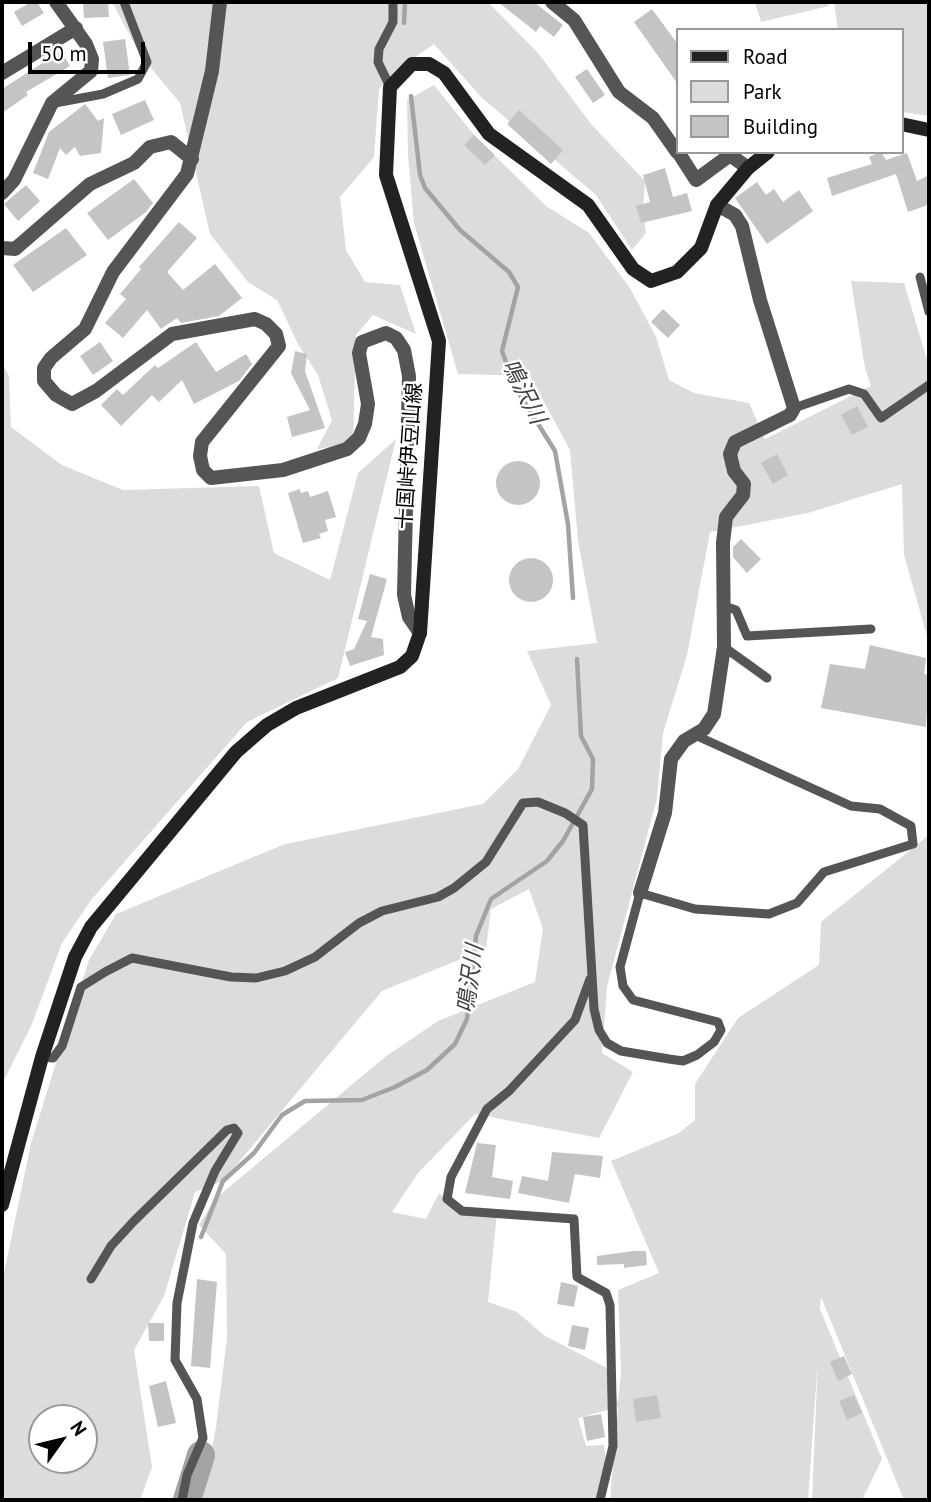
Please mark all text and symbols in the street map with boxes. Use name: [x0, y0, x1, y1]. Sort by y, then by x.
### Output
scale bar: [32, 28, 149, 72]
legend: [676, 28, 903, 154]
text: 50 m: [41, 40, 87, 67]
text: Road: [743, 43, 787, 70]
text: Park: [743, 78, 782, 105]
text: Building: [743, 113, 818, 140]
water label: 鳴沢川: [495, 355, 551, 429]
street label: 十国峠伊豆山線: [392, 382, 428, 530]
water label: 鳴沢川: [453, 943, 489, 1015]
north arrow: [28, 1404, 98, 1474]
text: N: [65, 1416, 92, 1440]

